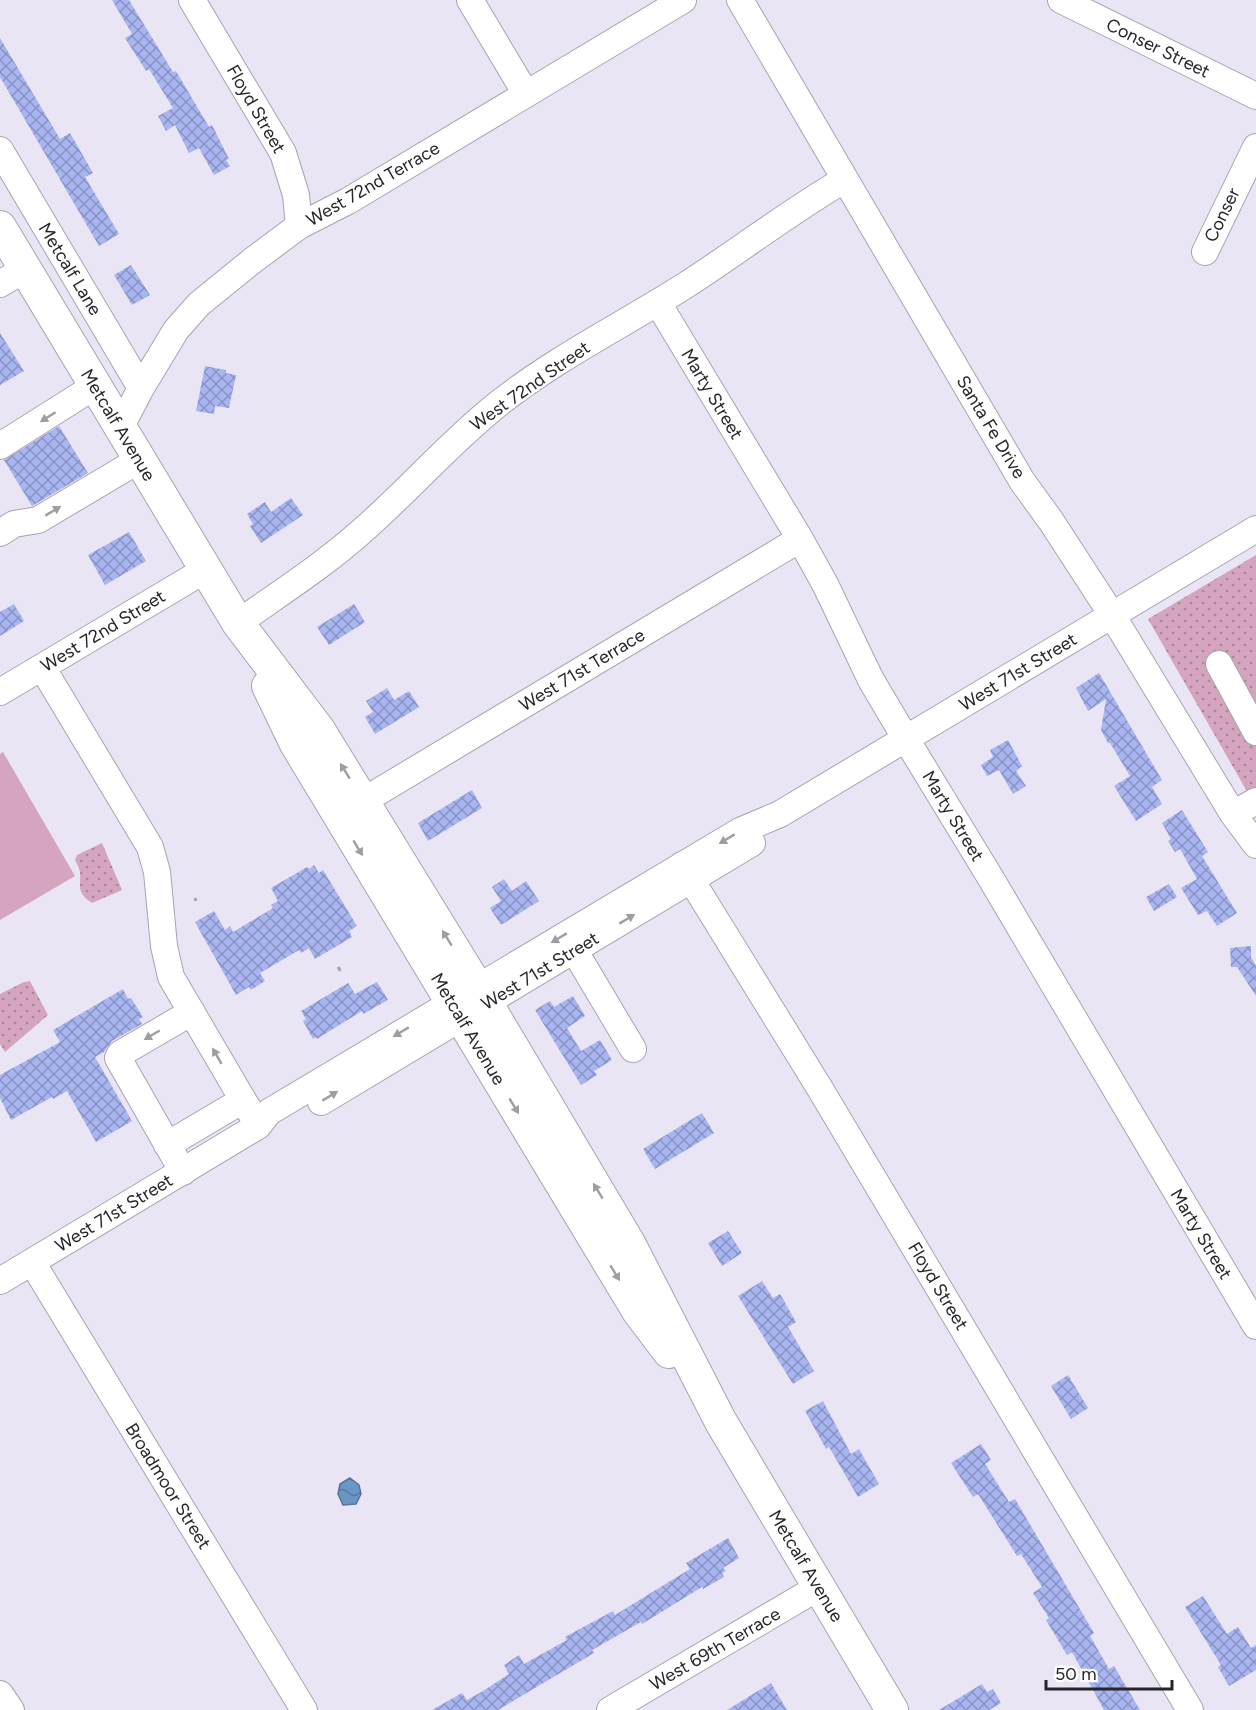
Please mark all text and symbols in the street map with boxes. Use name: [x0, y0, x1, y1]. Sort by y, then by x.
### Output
street label: Conser Street: [1103, 13, 1214, 83]
street label: Floyd Street: [222, 61, 290, 157]
street label: West 72nd Terrace: [302, 137, 444, 231]
street label: Conser: [1199, 184, 1245, 246]
street label: Metcalf Lane: [34, 219, 106, 319]
street label: West 72nd Street: [466, 336, 594, 436]
street label: Marty Street: [676, 345, 748, 443]
street label: Metcalf Avenue: [76, 365, 160, 485]
street label: Santa Fe Drive: [952, 372, 1030, 483]
one-way arrow: [40, 411, 56, 422]
one-way arrow: [45, 506, 61, 517]
street label: West 72nd Street: [37, 585, 169, 677]
street label: West 71st Terrace: [515, 624, 649, 716]
street label: West 71st Street: [955, 628, 1081, 716]
one-way arrow: [339, 763, 350, 779]
street label: Marty Street: [917, 767, 989, 865]
one-way arrow: [718, 833, 735, 843]
one-way arrow: [353, 840, 363, 857]
one-way arrow: [618, 914, 635, 924]
street label: West 71st Street: [477, 927, 603, 1015]
one-way arrow: [441, 929, 452, 946]
one-way arrow: [551, 933, 567, 944]
street label: Metcalf Avenue: [426, 969, 510, 1089]
one-way arrow: [393, 1027, 409, 1038]
one-way arrow: [143, 1030, 160, 1040]
one-way arrow: [212, 1048, 223, 1064]
one-way arrow: [322, 1091, 338, 1102]
one-way arrow: [509, 1098, 520, 1114]
street label: West 71st Street: [51, 1169, 177, 1257]
one-way arrow: [593, 1183, 604, 1199]
street label: Marty Street: [1165, 1185, 1237, 1283]
street label: Floyd Street: [903, 1238, 973, 1334]
one-way arrow: [610, 1265, 621, 1281]
street label: Broadmoor Street: [120, 1419, 216, 1553]
street label: Metcalf Avenue: [764, 1506, 848, 1626]
street label: West 69th Terrace: [646, 1603, 784, 1695]
scale bar: [1046, 1653, 1172, 1691]
text: 50 m: [1055, 1663, 1097, 1685]

